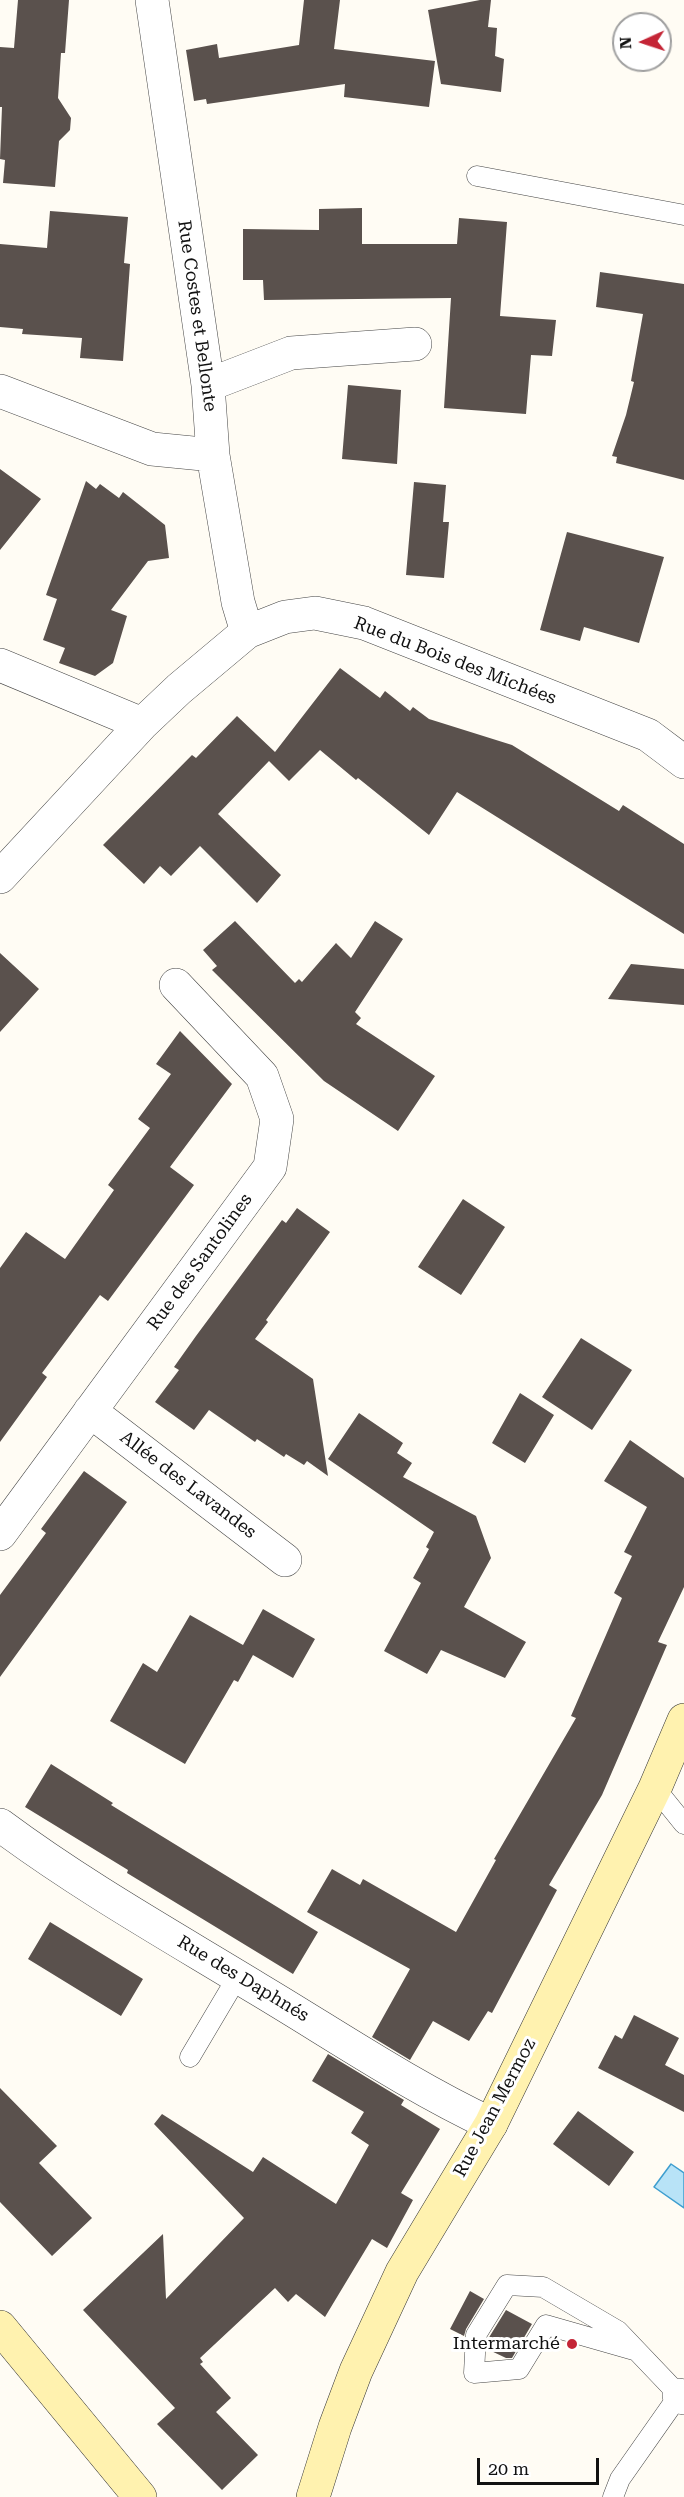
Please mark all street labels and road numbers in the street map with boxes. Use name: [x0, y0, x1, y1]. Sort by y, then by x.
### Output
street label: Rue Costes et Bellonte: [173, 219, 221, 413]
street label: Rue du Bois des Michées: [351, 612, 559, 710]
street label: Rue des Santolines: [143, 1189, 257, 1335]
street label: Allée des Lavandes: [116, 1427, 260, 1543]
street label: Rue des Daphnés: [173, 1931, 313, 2027]
street label: Rue Jean Mermoz: [449, 2035, 541, 2181]

